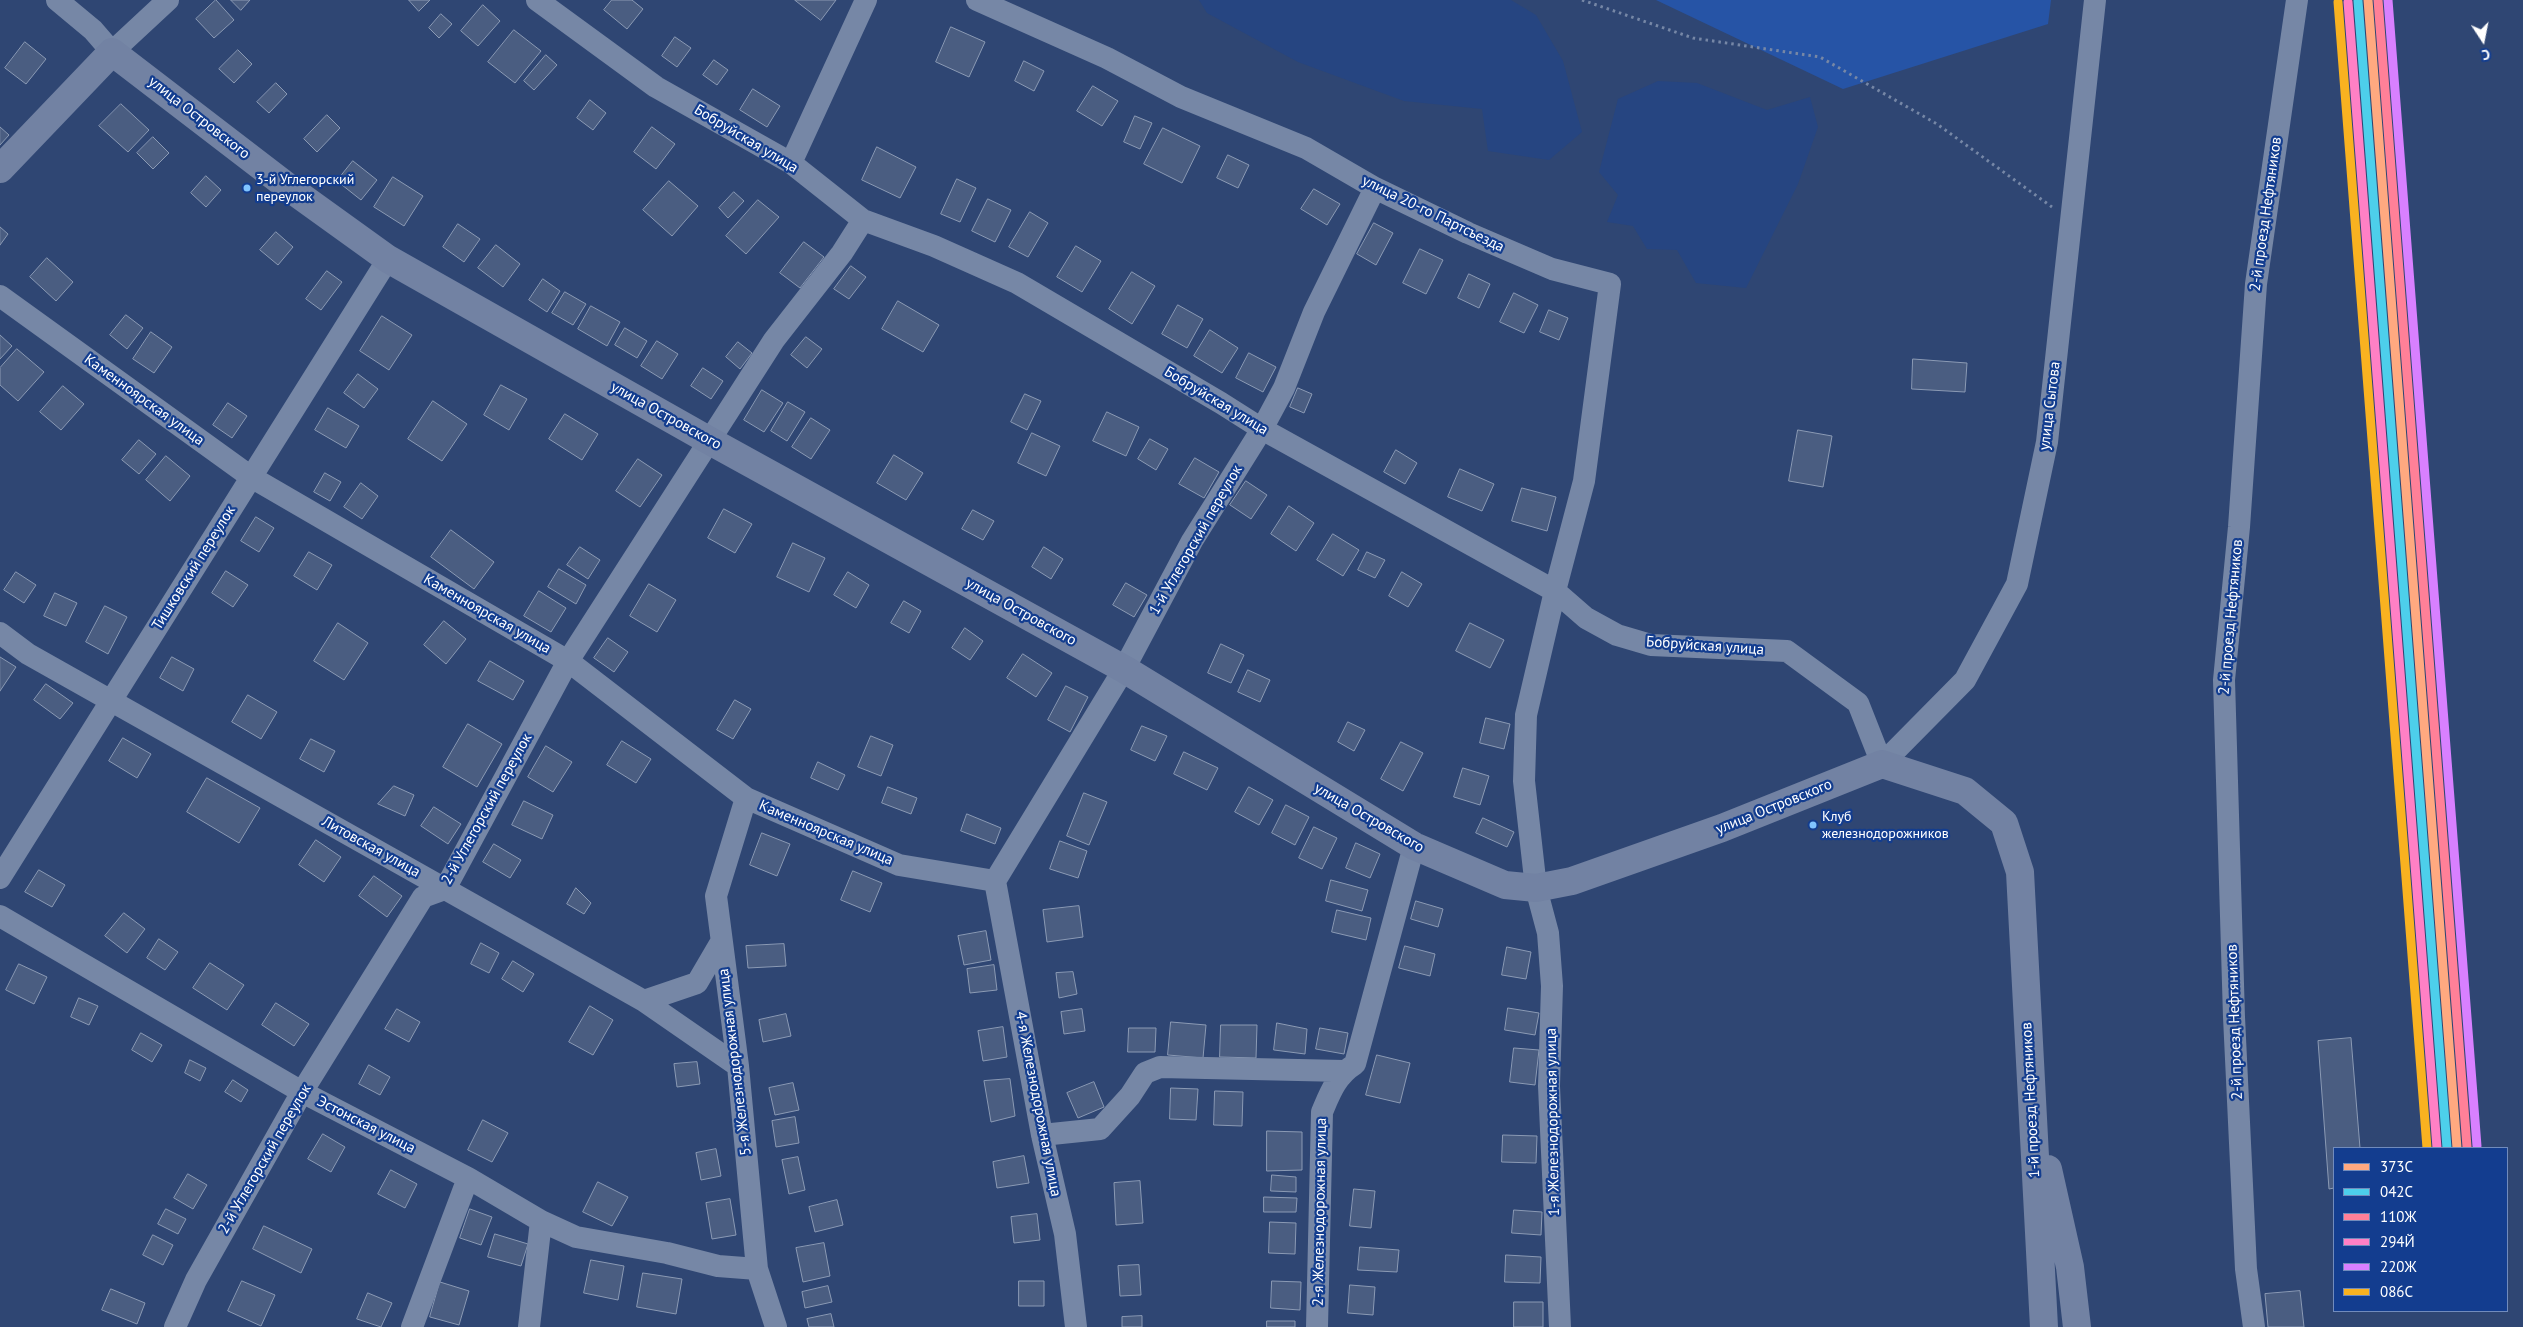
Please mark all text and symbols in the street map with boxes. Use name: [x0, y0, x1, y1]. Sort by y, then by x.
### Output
north arrow: [2458, 15, 2508, 65]
text: С: [2480, 45, 2491, 64]
street label: улица Островского: [145, 73, 253, 163]
street label: Бобруйская улица: [691, 101, 801, 177]
street label: 2-й проезд Нефтяников: [2246, 136, 2286, 292]
place label: 3-й Углегорский переулок: [256, 172, 354, 204]
street label: улица 20-го Партсъезда: [1359, 172, 1507, 256]
marker: 3-й Углегорский переулок: [242, 183, 252, 193]
street label: Каменноярская улица: [80, 350, 208, 450]
street label: улица Сытова: [2036, 361, 2064, 451]
street label: Бобруйская улица: [1161, 363, 1271, 439]
street label: улица Островского: [608, 378, 724, 454]
street label: 1-й Углегорский переулок: [1146, 462, 1246, 618]
street label: Тишковский переулок: [148, 502, 240, 634]
street label: 2-й проезд Нефтяников: [2215, 539, 2247, 695]
street label: Каменноярская улица: [420, 570, 554, 658]
street label: улица Островского: [963, 574, 1079, 650]
street label: Бобруйская улица: [1645, 633, 1765, 659]
street label: 2-й Углегорский переулок: [438, 730, 536, 888]
street label: улица Островского: [1713, 775, 1835, 839]
street label: улица Островского: [1311, 779, 1427, 857]
street label: Каменноярская улица: [756, 797, 896, 869]
place label: Клуб железнодорожников: [1822, 809, 1949, 842]
street label: Литовская улица: [319, 813, 423, 881]
marker: Клуб железнодорожников: [1808, 820, 1818, 830]
street label: 2-й проезд Нефтяников: [2223, 944, 2247, 1100]
street label: 5-я Железнодорожная улица: [715, 967, 755, 1157]
street label: 4-я Железнодорожная улица: [1011, 1010, 1065, 1198]
street label: 1-й проезд Нефтяников: [2018, 1022, 2044, 1178]
street label: 1-я Железнодорожная улица: [1542, 1028, 1564, 1216]
street label: 2-й Углегорский переулок: [215, 1081, 315, 1237]
street label: Эстонская улица: [314, 1093, 418, 1157]
street label: 2-я Железнодорожная улица: [1309, 1118, 1331, 1306]
legend: [2333, 1147, 2508, 1312]
text: 373C: [2380, 1157, 2413, 1176]
text: 042С: [2380, 1182, 2413, 1201]
text: 110Ж: [2380, 1207, 2417, 1226]
text: 294Й: [2380, 1232, 2415, 1251]
text: 220Ж: [2380, 1257, 2417, 1276]
text: 086С: [2380, 1282, 2413, 1301]

